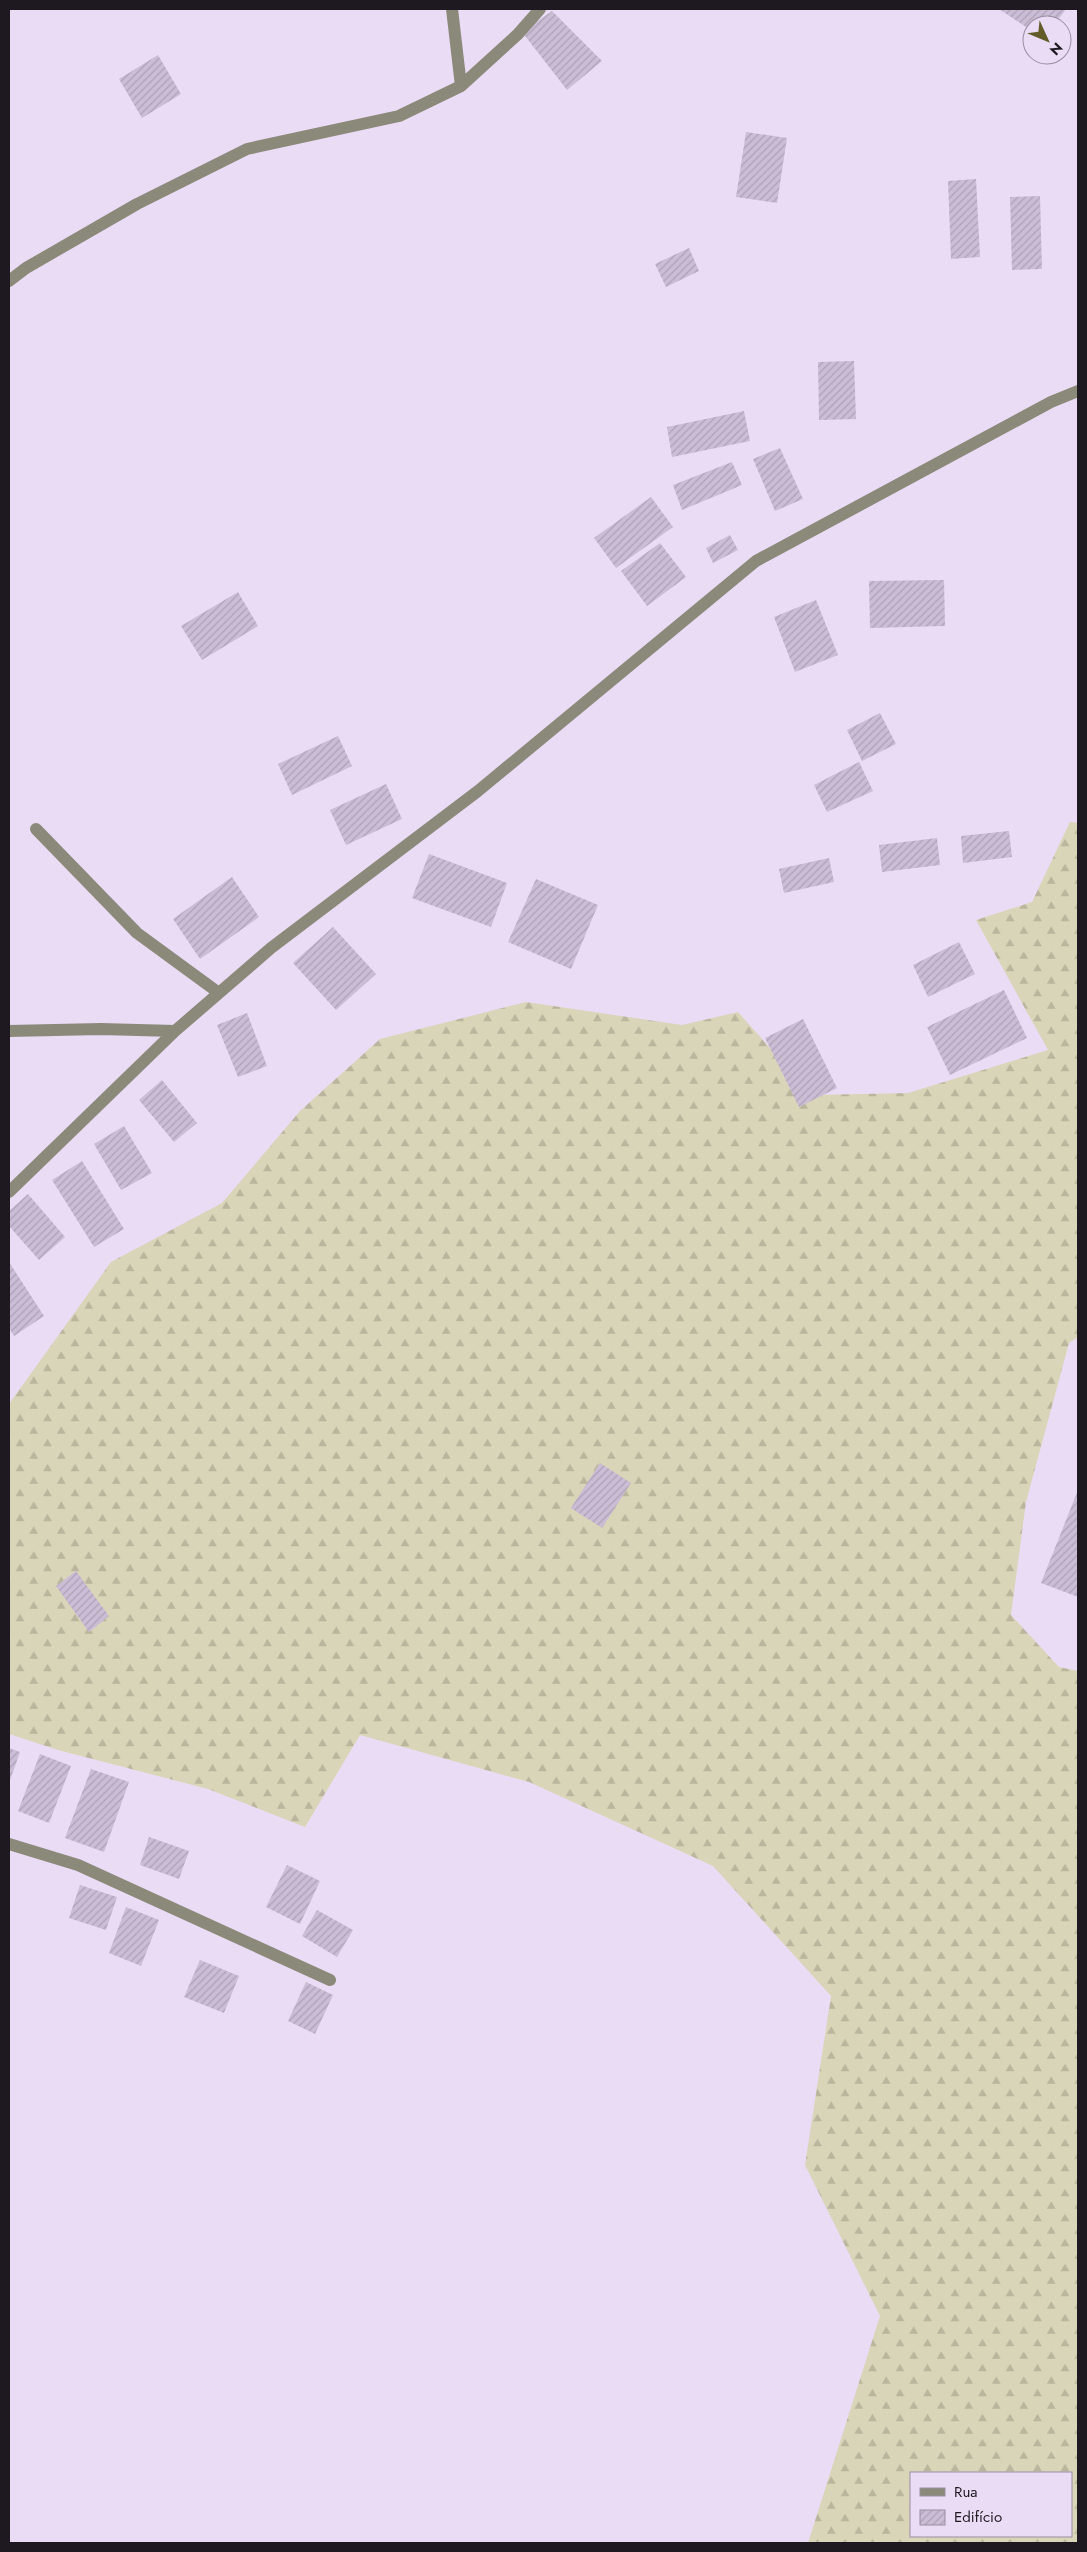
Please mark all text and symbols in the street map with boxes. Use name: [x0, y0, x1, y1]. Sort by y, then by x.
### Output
north arrow: [1022, 15, 1072, 65]
text: N: [1045, 38, 1067, 60]
legend: [910, 2472, 1072, 2537]
text: Rua: [954, 2481, 978, 2503]
text: Edifício: [954, 2506, 1002, 2528]

